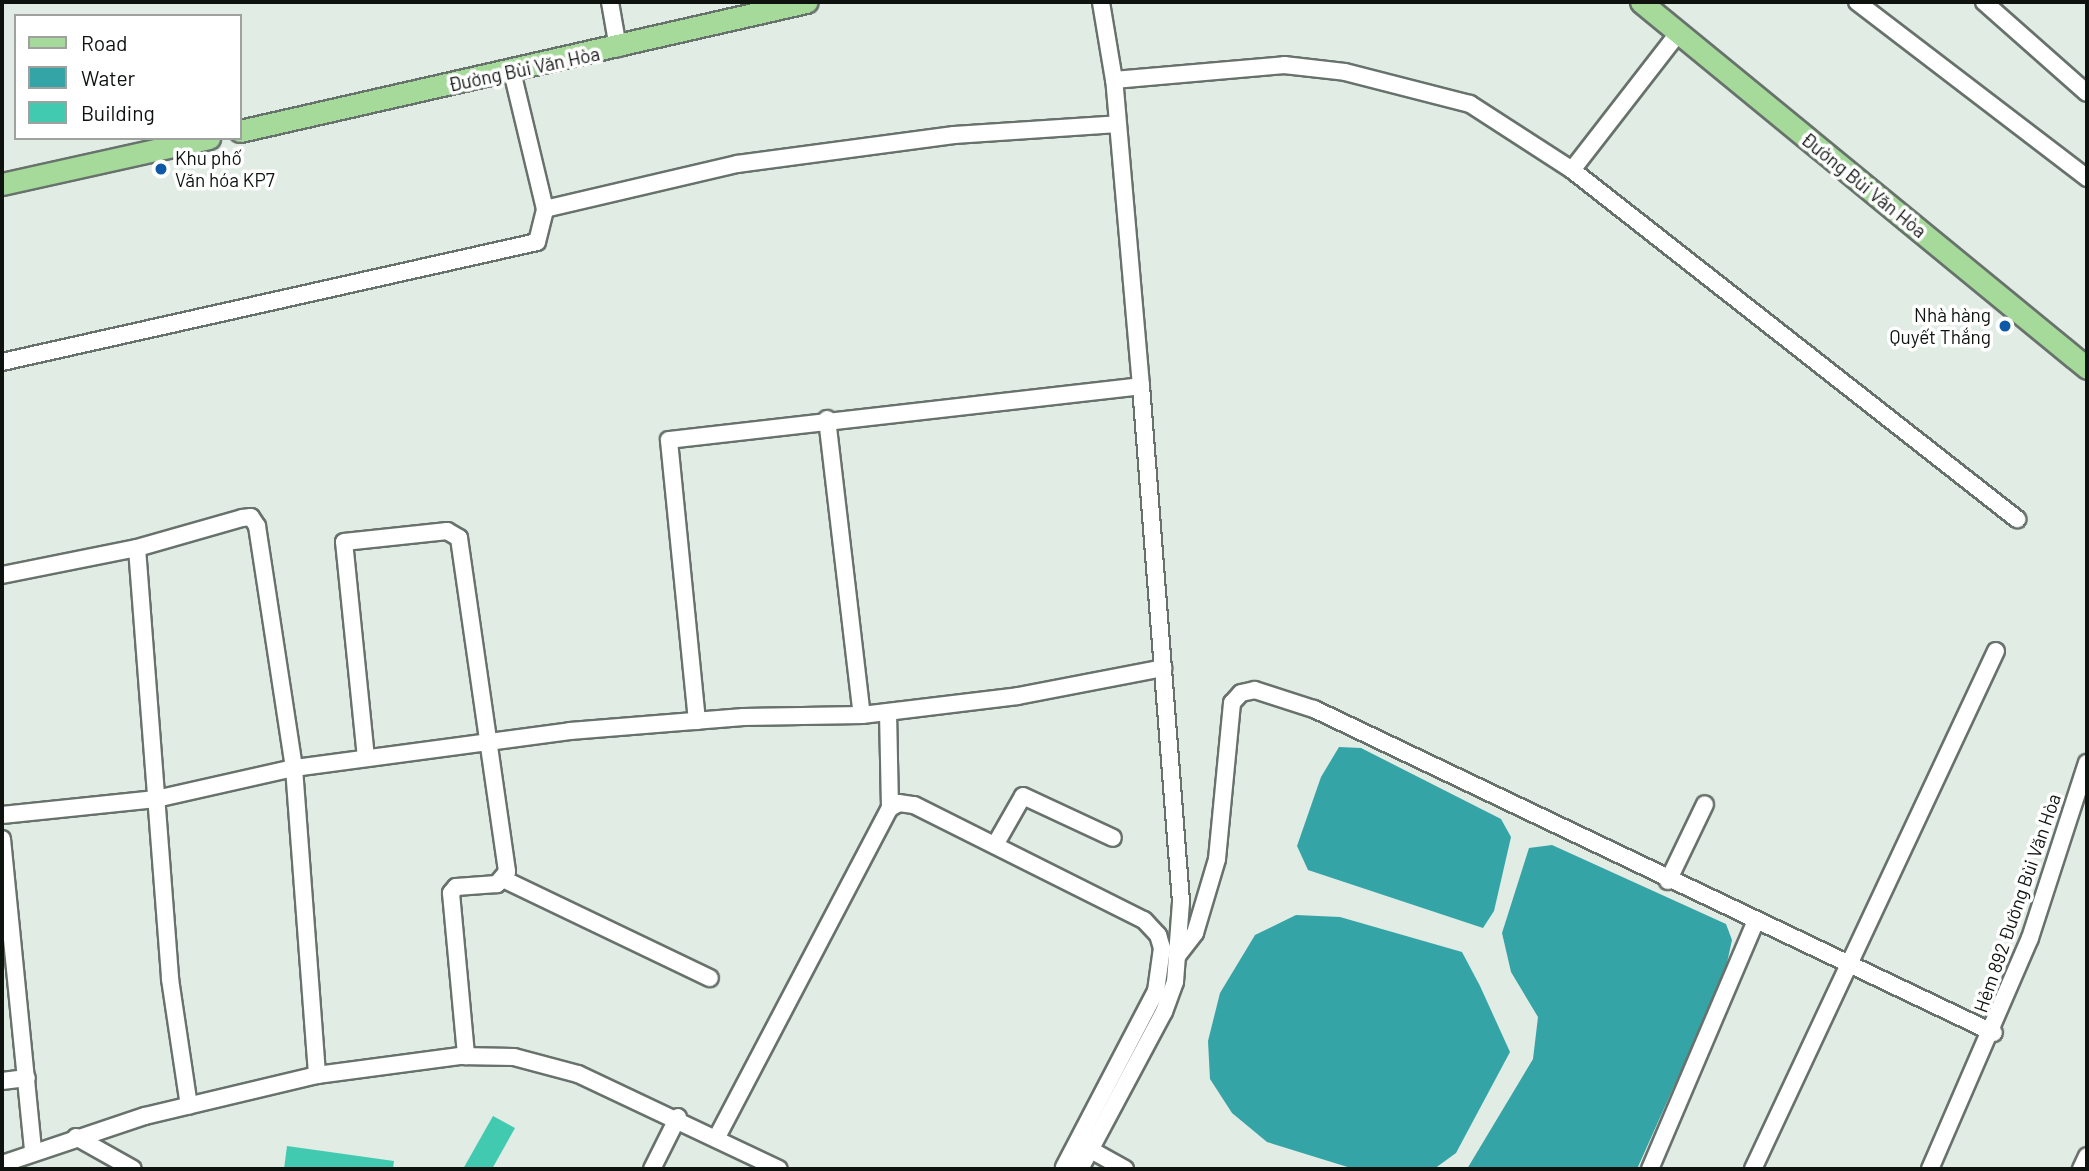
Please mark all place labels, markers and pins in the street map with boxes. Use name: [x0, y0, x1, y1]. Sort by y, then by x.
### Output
place label: Khu phố Văn hóa KP7: [175, 147, 275, 191]
marker: Khu phố Văn hóa KP7: [153, 161, 169, 177]
place label: Nhà hàng Quyết Thắng: [1890, 304, 1991, 348]
marker: Nhà hàng Quyết Thắng: [1997, 318, 2013, 334]

